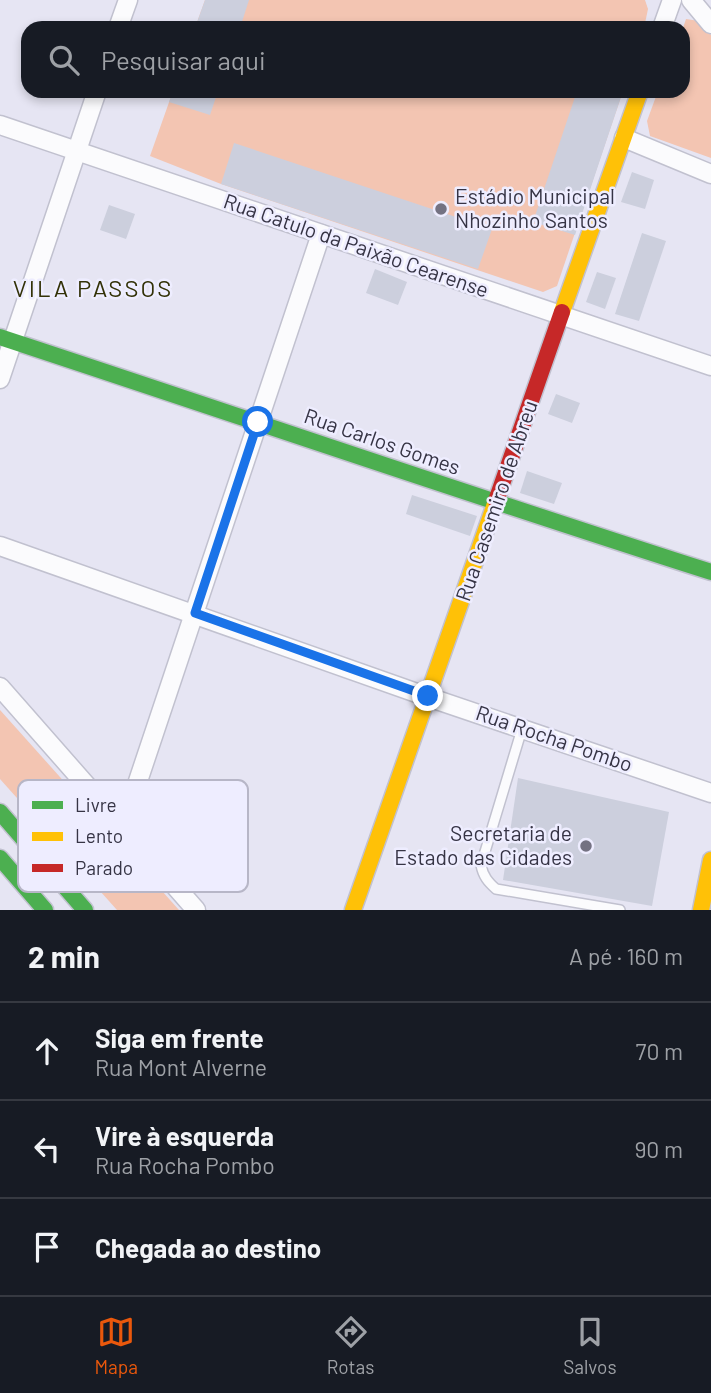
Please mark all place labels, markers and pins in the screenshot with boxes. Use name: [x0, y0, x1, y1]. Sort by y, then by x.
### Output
place label: Estádio Municipal Nhozinho Santos: [455, 183, 615, 232]
marker: Estádio Municipal Nhozinho Santos: [433, 201, 449, 217]
place label: Secretaria de Estado das Cidades: [394, 820, 572, 869]
marker: Secretaria de Estado das Cidades: [578, 838, 594, 854]

